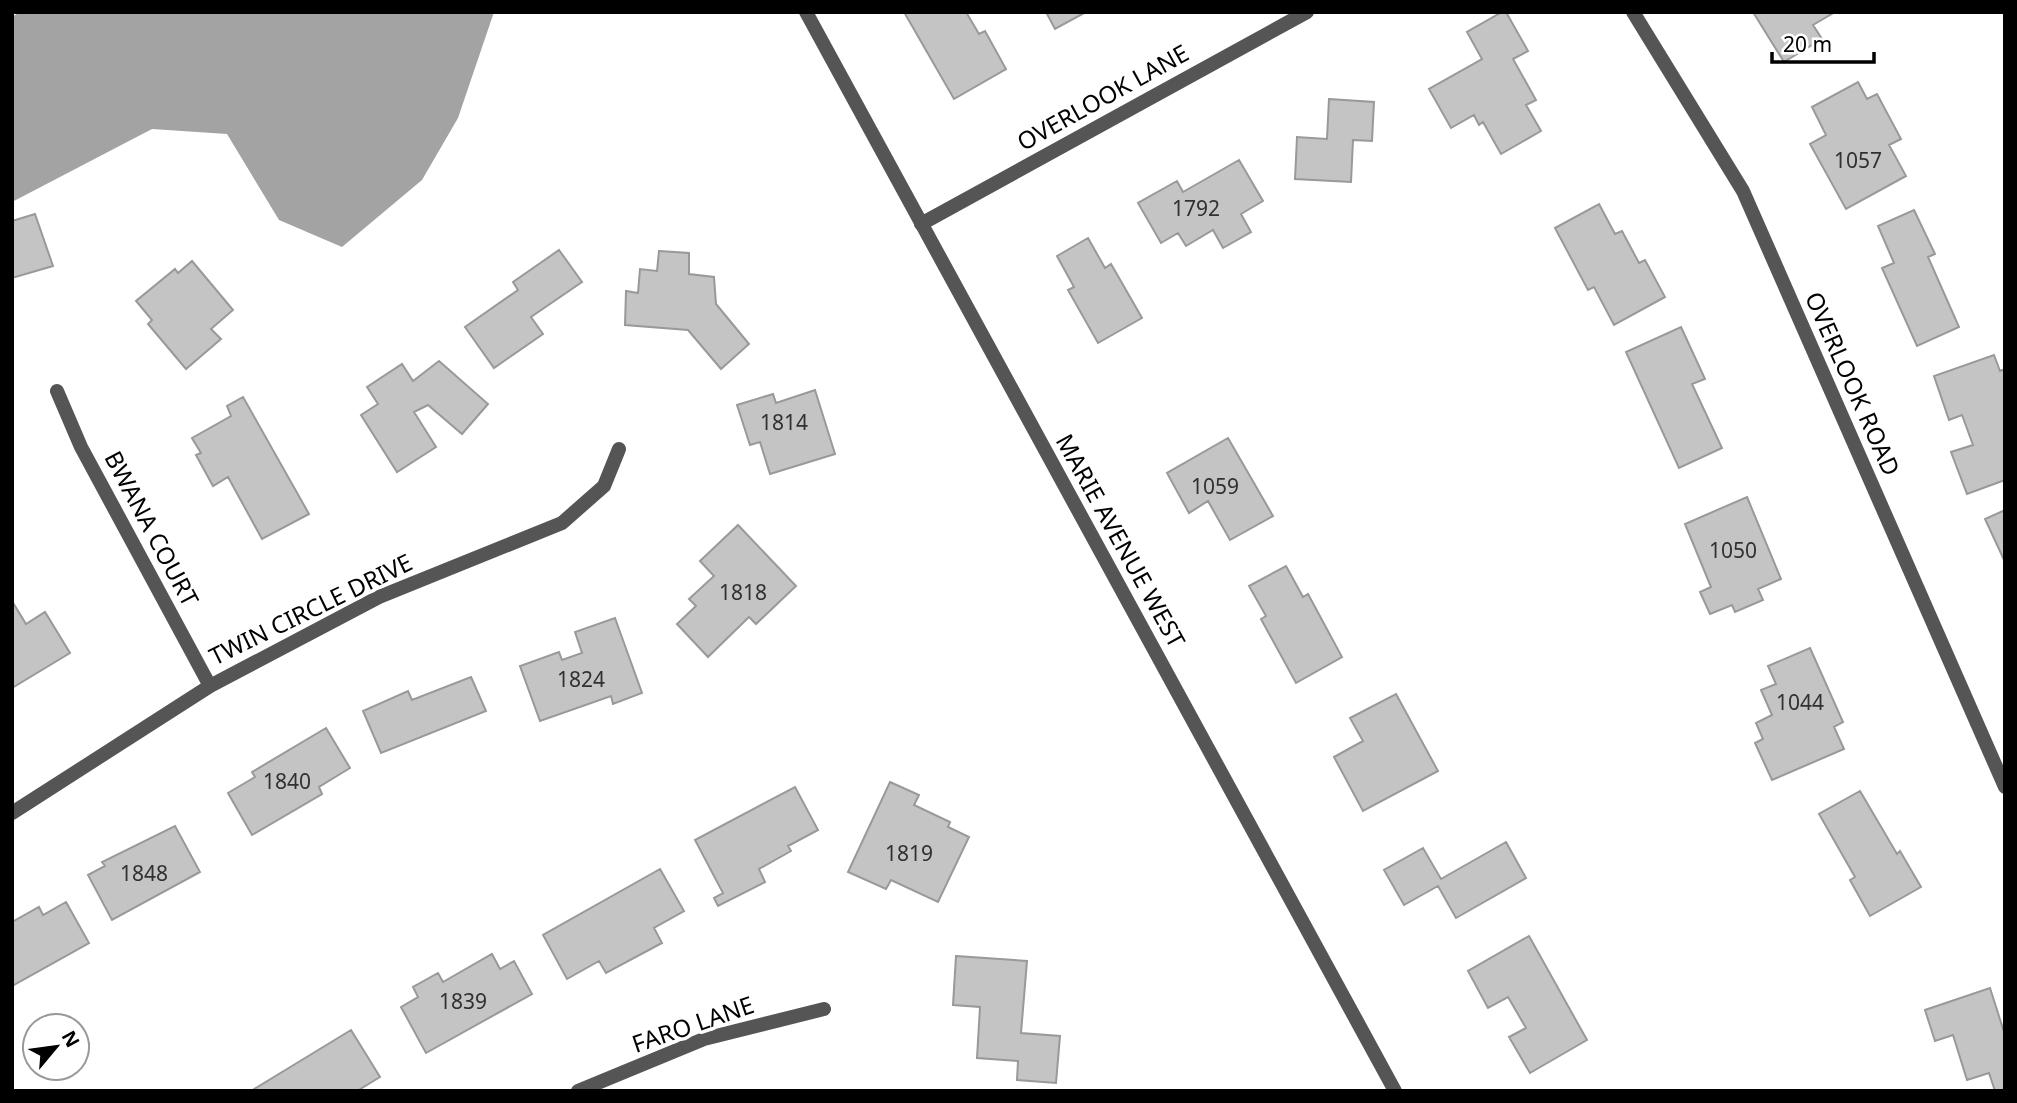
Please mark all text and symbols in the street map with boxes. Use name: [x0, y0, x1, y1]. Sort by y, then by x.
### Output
scale bar: [1772, 21, 1874, 65]
text: 20 m: [1783, 30, 1832, 58]
street label: OVERLOOK LANE: [1011, 36, 1194, 158]
house number: 1057: [1834, 146, 1882, 174]
house number: 1792: [1172, 194, 1220, 222]
street label: OVERLOOK ROAD: [1798, 286, 1909, 480]
house number: 1814: [760, 408, 808, 436]
street label: MARIE AVENUE WEST: [1049, 428, 1194, 654]
street label: BWANA COURT: [98, 445, 207, 612]
house number: 1059: [1191, 472, 1239, 500]
house number: 1050: [1709, 536, 1757, 564]
street label: TWIN CIRCLE DRIVE: [203, 545, 417, 672]
house number: 1818: [719, 578, 767, 606]
house number: 1824: [557, 665, 605, 693]
house number: 1044: [1776, 688, 1824, 716]
house number: 1840: [263, 767, 311, 795]
house number: 1819: [885, 839, 933, 867]
house number: 1848: [120, 859, 168, 887]
house number: 1839: [439, 987, 487, 1015]
street label: FARO LANE: [627, 987, 758, 1060]
north arrow: [21, 1012, 91, 1082]
text: N: [56, 1026, 86, 1052]

